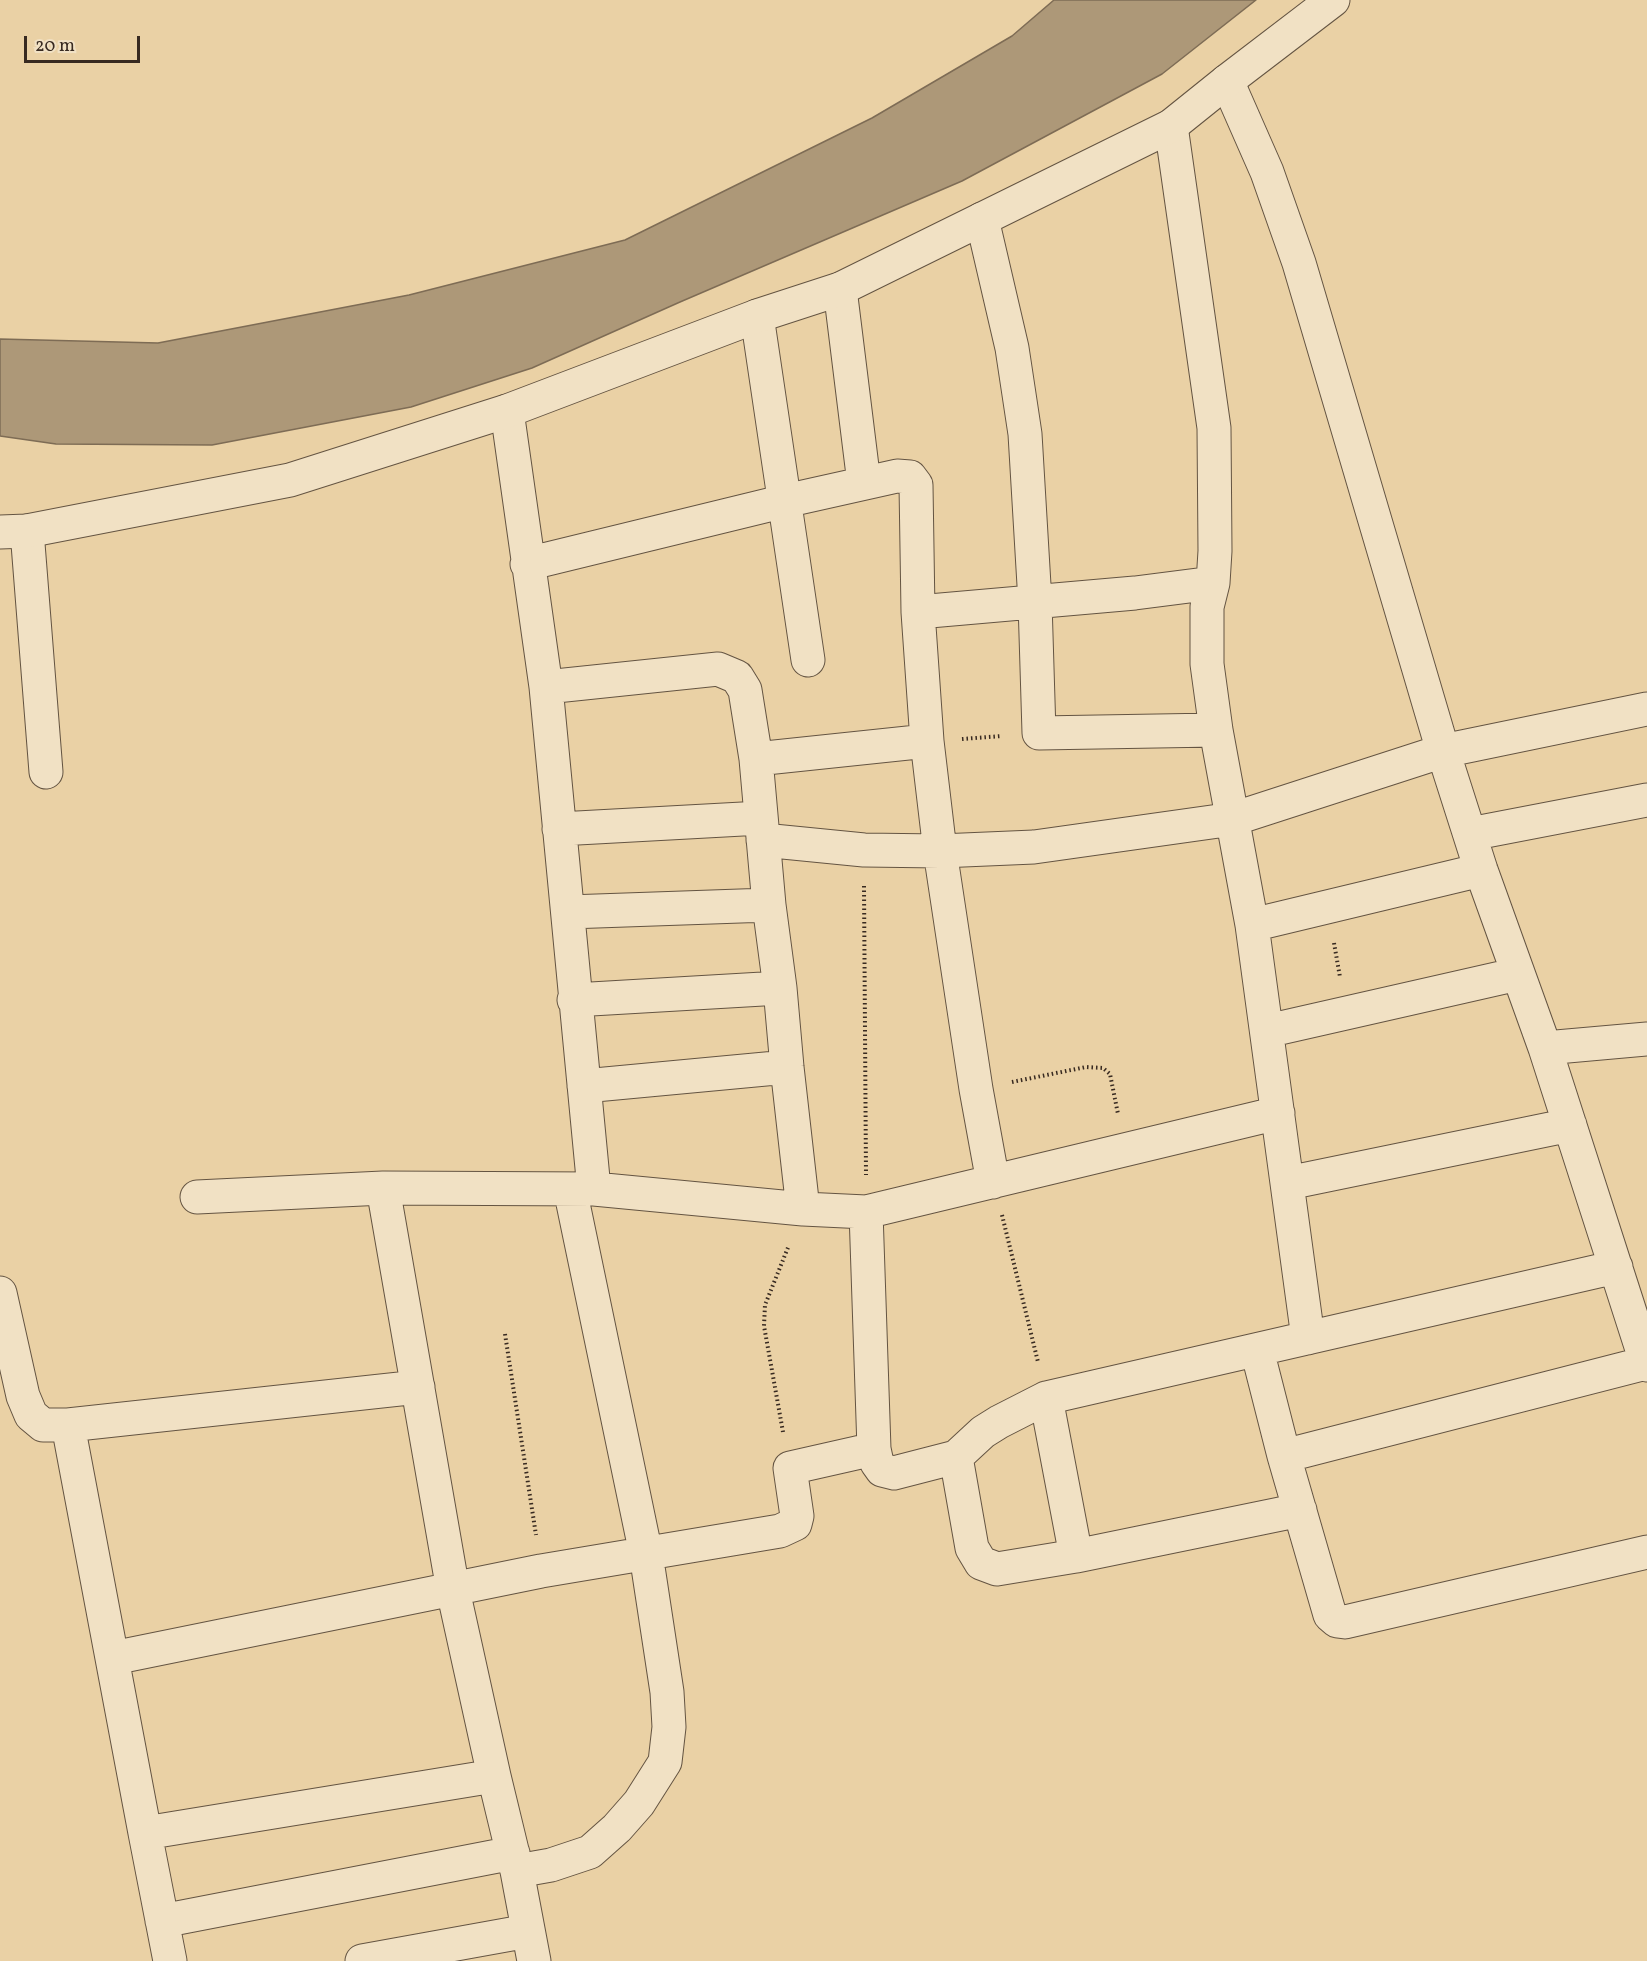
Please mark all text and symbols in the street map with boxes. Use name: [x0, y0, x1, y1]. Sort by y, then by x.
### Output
scale bar: [27, 24, 142, 62]
text: 20 m: [35, 34, 75, 59]

